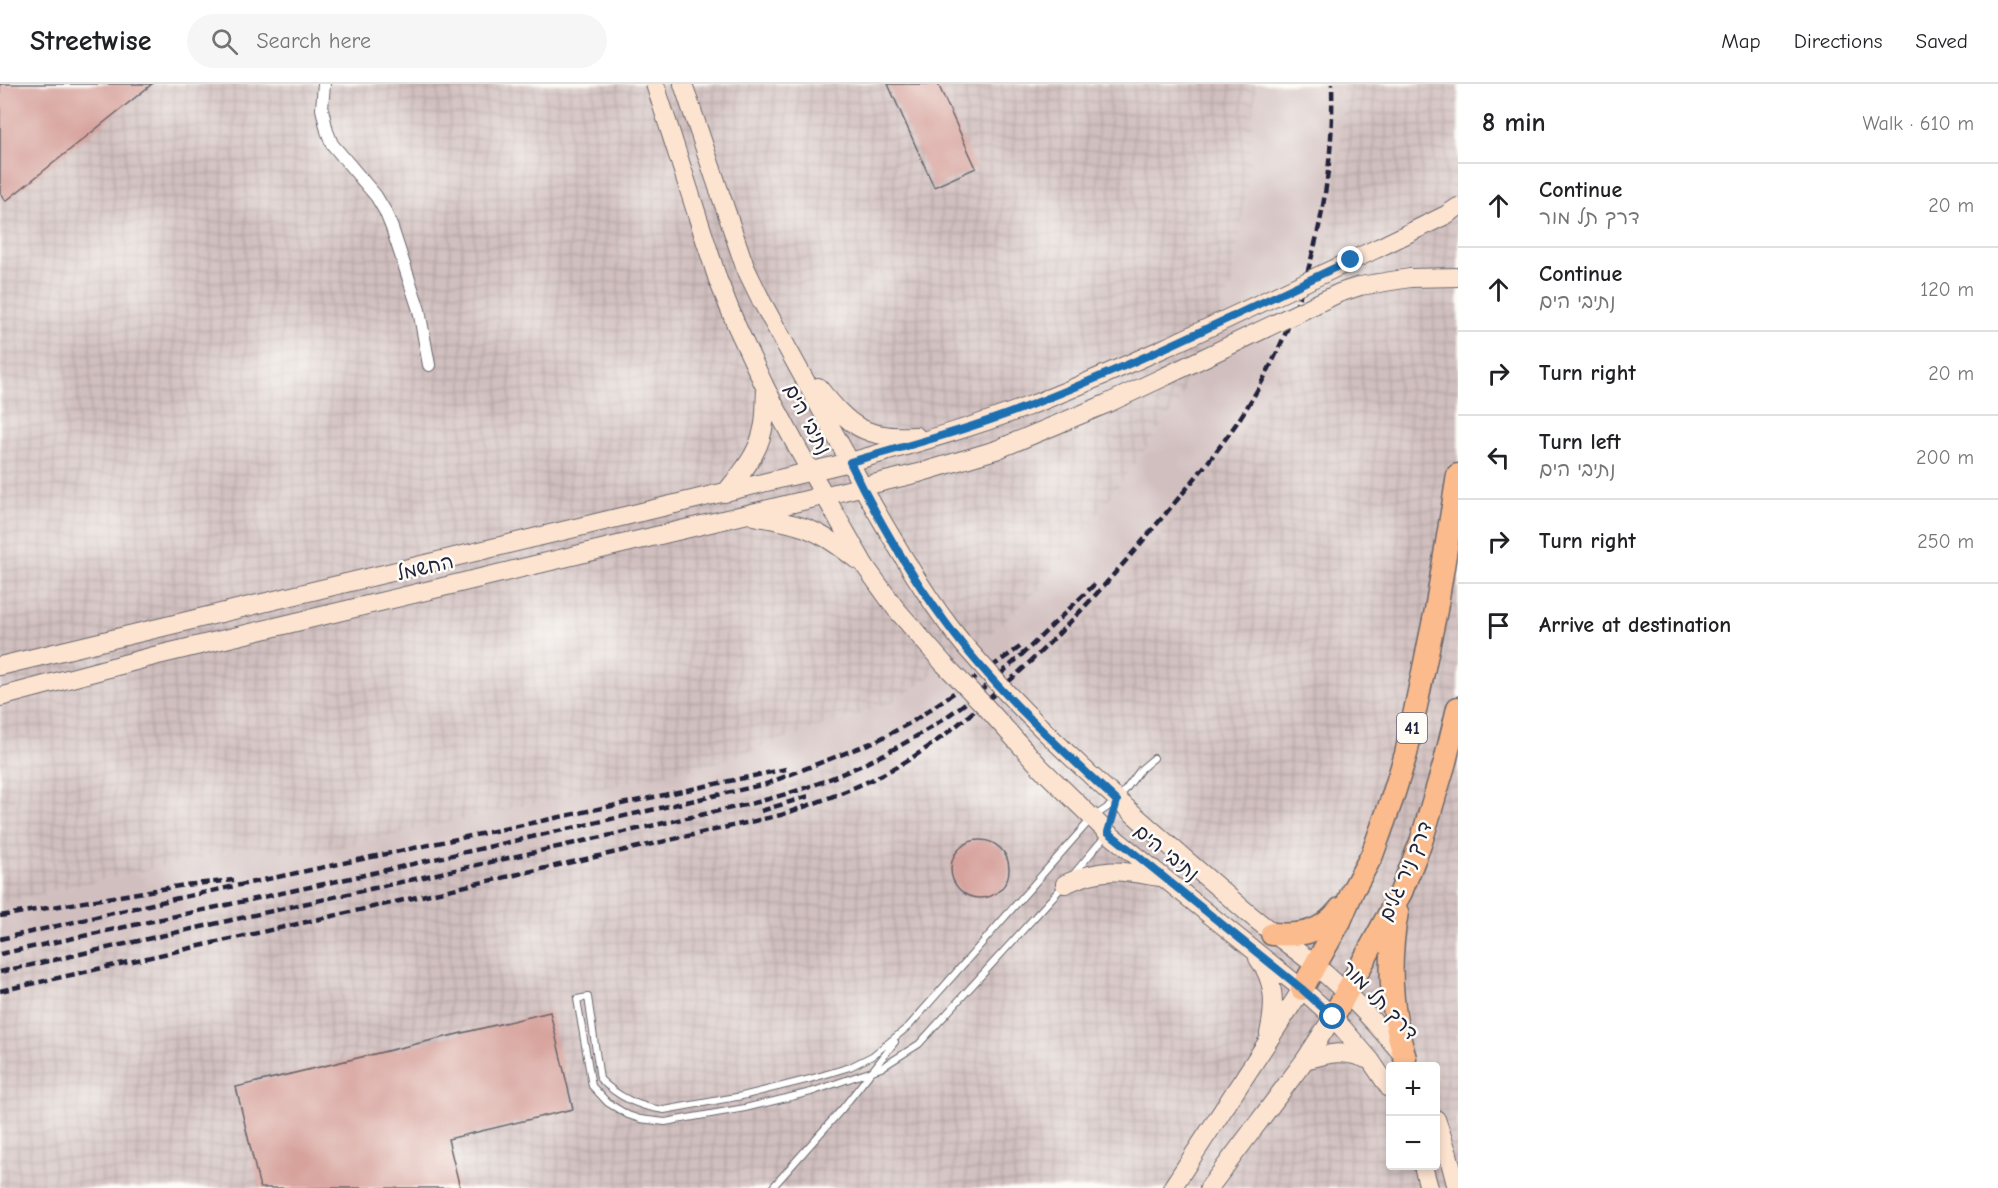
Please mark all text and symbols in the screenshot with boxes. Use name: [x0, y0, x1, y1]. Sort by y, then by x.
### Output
search box: [187, 14, 607, 68]
text: Streetwise: [30, 25, 151, 57]
icon: search: [208, 25, 241, 58]
text: Search here: [256, 28, 371, 54]
text: Map: [1721, 29, 1761, 53]
text: Directions: [1794, 29, 1883, 53]
text: Saved: [1916, 29, 1968, 53]
text: 8 min: [1482, 108, 1546, 138]
text: Walk · 610 m: [1863, 112, 1974, 135]
text: Continue: [1539, 177, 1622, 203]
icon: ahead: [1482, 189, 1515, 222]
text: 20 m: [1928, 194, 1974, 217]
text: דרך תל מור: [1539, 206, 1640, 229]
route end: [1337, 246, 1363, 272]
text: Continue: [1539, 261, 1622, 287]
icon: ahead: [1482, 273, 1515, 306]
text: 120 m: [1920, 278, 1974, 301]
text: נתיבי הים: [1539, 290, 1616, 313]
icon: right: [1482, 357, 1515, 390]
text: Turn right: [1539, 360, 1636, 386]
text: 20 m: [1928, 362, 1974, 385]
street label: נתיבי הים: [779, 380, 836, 458]
text: Turn left: [1539, 429, 1621, 455]
icon: left: [1482, 441, 1515, 474]
text: 200 m: [1916, 446, 1974, 469]
text: נתיבי הים: [1539, 458, 1616, 481]
icon: right: [1482, 525, 1515, 558]
text: Turn right: [1539, 528, 1636, 554]
text: 250 m: [1917, 530, 1974, 553]
street label: החשמל: [394, 550, 456, 585]
icon: arrive: [1482, 609, 1515, 642]
text: Arrive at destination: [1539, 612, 1731, 638]
road number: 41: [1397, 713, 1427, 743]
street label: דרך ניר גלים: [1374, 818, 1437, 925]
street label: נתיבי הים: [1130, 819, 1204, 885]
street label: דרך תל מור: [1336, 956, 1423, 1044]
route start: [1319, 1003, 1345, 1029]
map controls: [1386, 1062, 1440, 1170]
button: +: [1386, 1062, 1440, 1116]
button: −: [1386, 1116, 1440, 1170]

